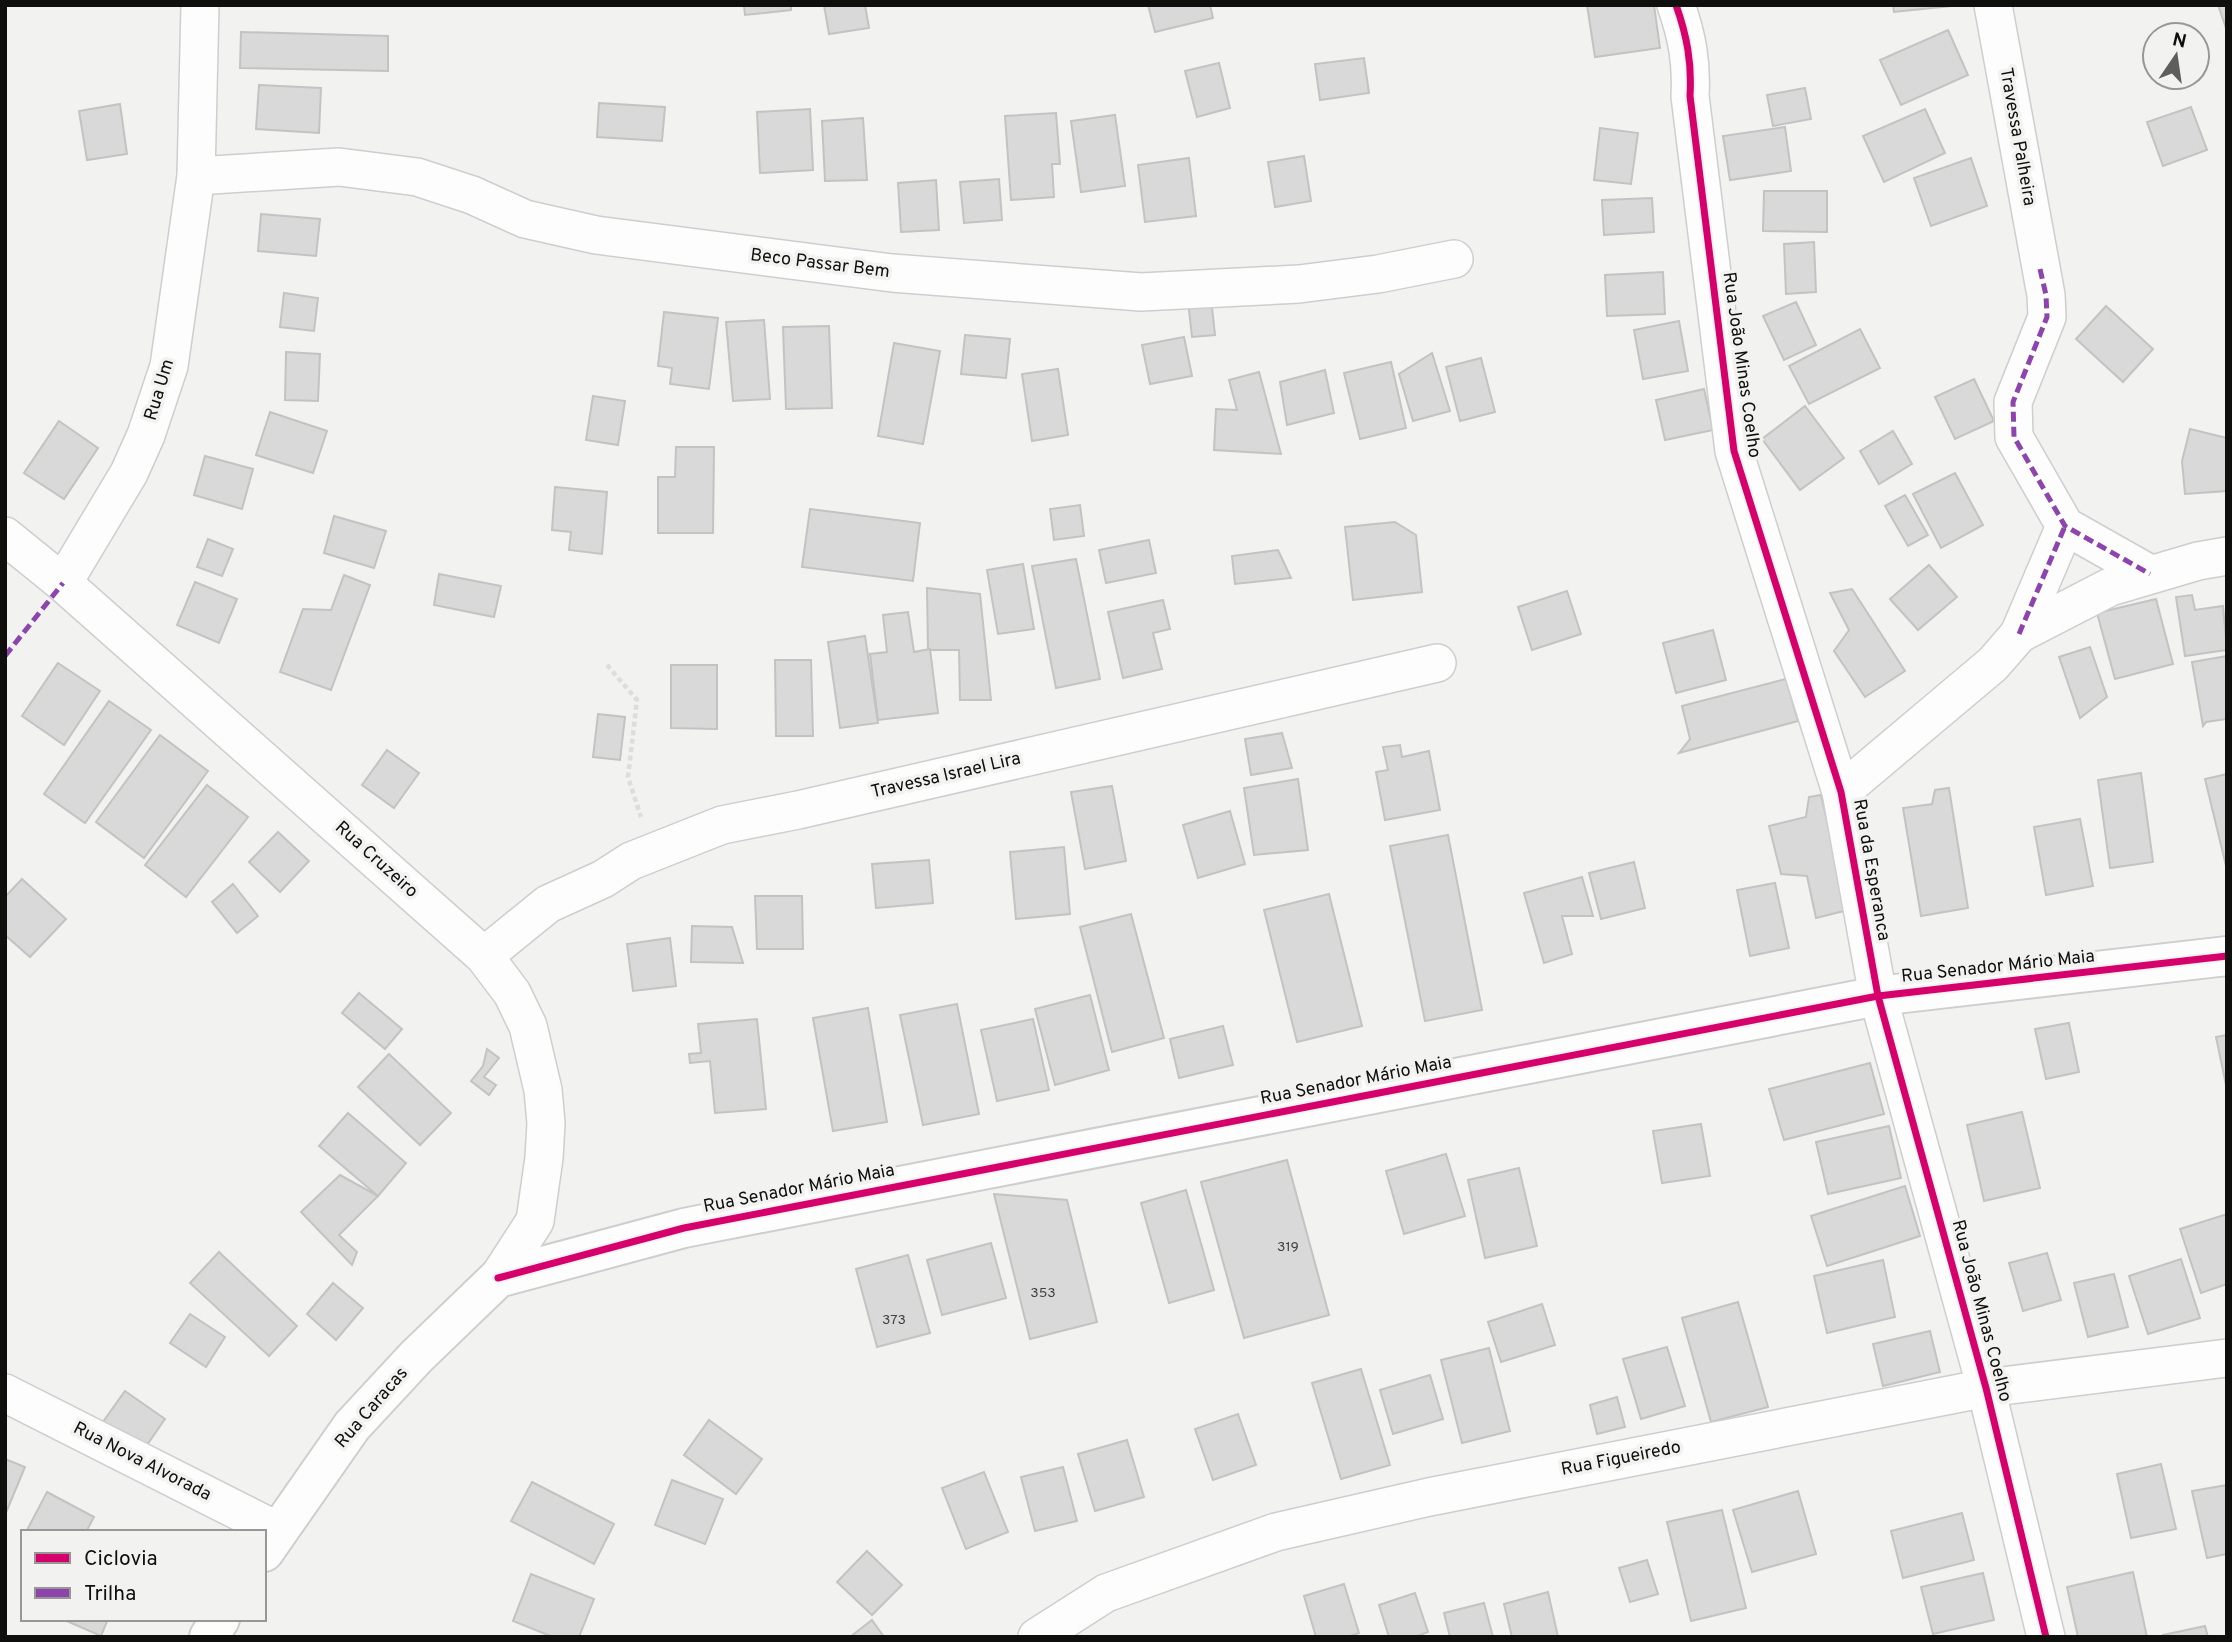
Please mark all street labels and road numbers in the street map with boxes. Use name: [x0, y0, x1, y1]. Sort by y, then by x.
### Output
street label: Travessa Palheira: [1994, 66, 2040, 208]
street label: Beco Passar Bem: [749, 244, 891, 284]
street label: Rua João Minas Coelho: [1717, 271, 1765, 459]
street label: Rua Um: [140, 356, 180, 424]
street label: Travessa Israel Lira: [869, 748, 1023, 804]
street label: Rua da Esperanca: [1847, 797, 1895, 943]
street label: Rua Cruzeiro: [330, 817, 422, 903]
street label: Rua Senador Mário Maia: [1900, 945, 2096, 989]
street label: Rua Senador Mário Maia: [1258, 1051, 1454, 1111]
street label: Rua Senador Mário Maia: [701, 1159, 897, 1219]
street label: Rua João Minas Coelho: [1946, 1217, 2016, 1405]
street label: Rua Caracas: [330, 1363, 414, 1453]
street label: Rua Nova Alvorada: [69, 1417, 215, 1507]
street label: Rua Figueiredo: [1559, 1436, 1683, 1482]

